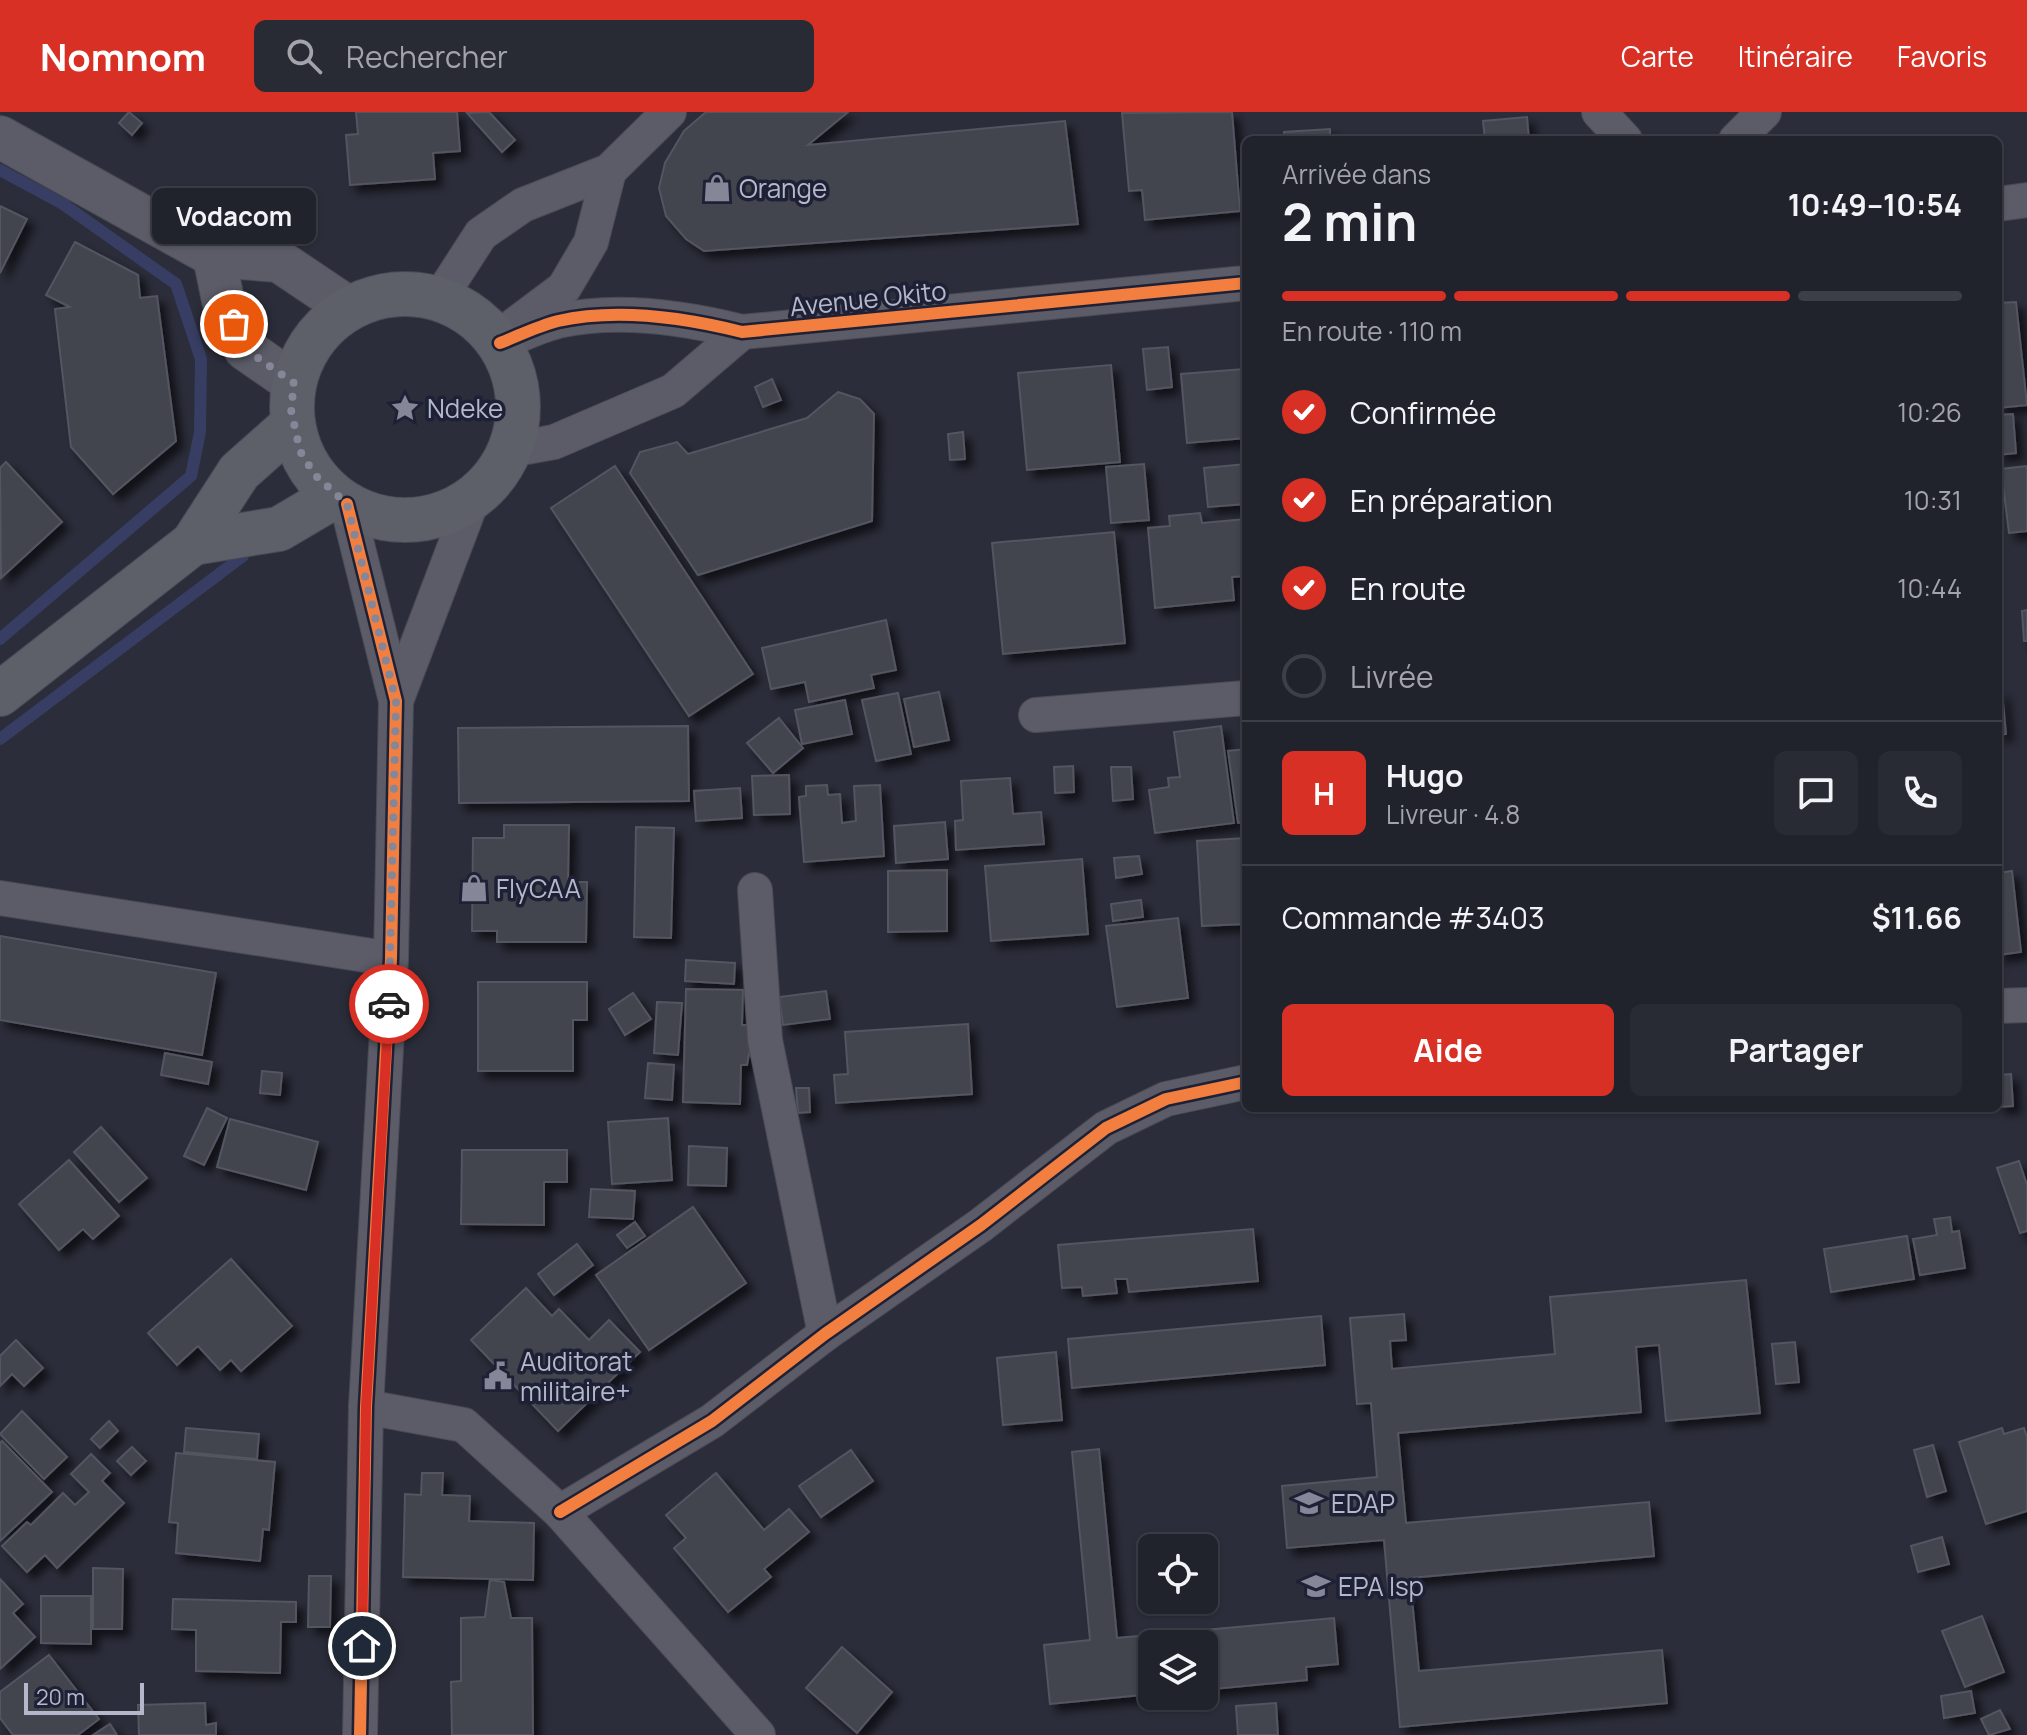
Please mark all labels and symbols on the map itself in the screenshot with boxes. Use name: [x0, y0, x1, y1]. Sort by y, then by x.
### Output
place label: Orange: [739, 170, 827, 206]
shop icon: Orange: [702, 173, 732, 203]
callout: Vodacom: [152, 188, 316, 244]
street label: Avenue Okito: [788, 272, 948, 324]
pin: [200, 290, 268, 358]
place label: Ndeke: [427, 390, 503, 426]
place icon: Ndeke: [390, 393, 420, 423]
place label: FlyCAA: [496, 870, 581, 906]
shop icon: FlyCAA: [459, 873, 489, 903]
courier: [349, 964, 429, 1044]
place label: Auditorat militaire+: [520, 1343, 632, 1409]
public building icon: Auditorat militaire+: [483, 1361, 513, 1391]
place label: EDAP: [1331, 1485, 1395, 1521]
school or university icon: EDAP: [1294, 1488, 1324, 1518]
place label: EPA Isp: [1338, 1568, 1424, 1604]
school or university icon: EPA Isp: [1301, 1571, 1331, 1601]
pin: [328, 1612, 396, 1680]
scale bar: [24, 1679, 144, 1715]

